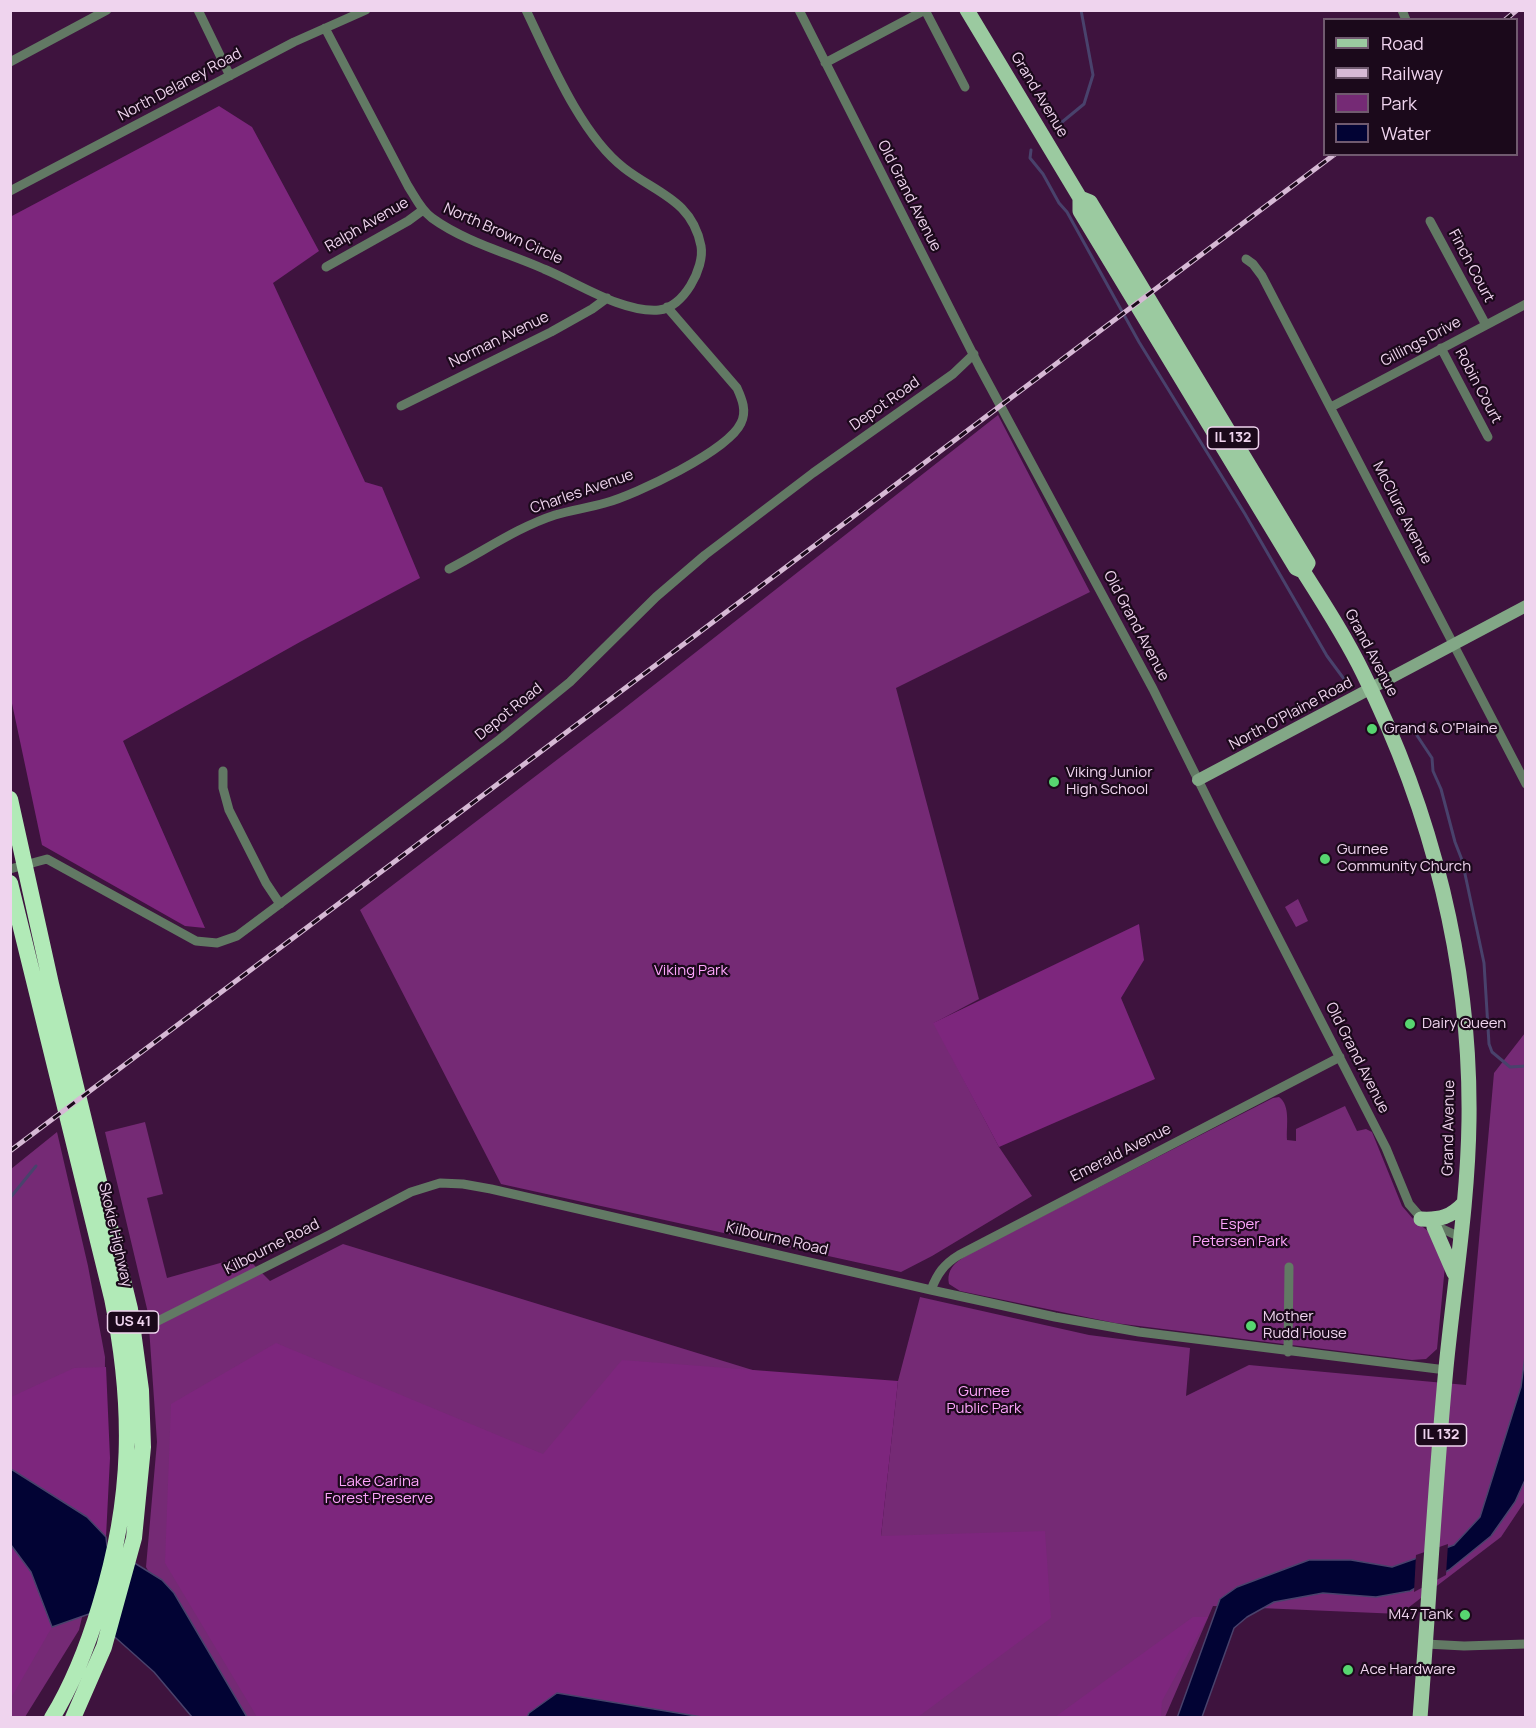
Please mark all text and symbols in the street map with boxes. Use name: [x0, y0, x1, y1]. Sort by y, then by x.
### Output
legend: [1323, 18, 1518, 156]
text: Road: [1381, 31, 1424, 55]
street label: North Delaney Road: [115, 45, 245, 125]
street label: Grand Avenue: [1007, 49, 1071, 141]
text: Railway: [1381, 61, 1443, 85]
text: Park: [1381, 91, 1417, 115]
text: Water: [1381, 121, 1431, 145]
street label: Old Grand Avenue: [873, 137, 945, 255]
street label: Ralph Avenue: [322, 194, 412, 256]
street label: North Brown Circle: [441, 200, 565, 268]
street label: Finch Court: [1444, 226, 1498, 306]
street label: Norman Avenue: [446, 308, 552, 372]
street label: Gillings Drive: [1378, 313, 1464, 371]
street label: Robin Court: [1451, 345, 1505, 427]
street label: Depot Road: [847, 373, 923, 435]
road number: IL 132: [1208, 427, 1258, 449]
street label: McClure Avenue: [1368, 459, 1436, 567]
street label: Charles Avenue: [528, 466, 636, 518]
street label: Old Grand Avenue: [1099, 568, 1173, 684]
street label: Grand Avenue: [1340, 606, 1402, 700]
street label: North O'Plaine Road: [1226, 674, 1356, 754]
street label: Depot Road: [472, 680, 546, 744]
place label: Grand & O'Plaine: [1384, 720, 1498, 738]
marker: Grand & O'Plaine: [1365, 722, 1379, 736]
place label: Viking Junior High School: [1066, 764, 1153, 799]
marker: Viking Junior High School: [1047, 775, 1061, 789]
place label: Gurnee Community Church: [1337, 841, 1471, 876]
marker: Gurnee Community Church: [1318, 852, 1332, 866]
park label: Viking Park: [654, 962, 728, 980]
street label: Old Grand Avenue: [1321, 999, 1393, 1117]
place label: Dairy Queen: [1422, 1015, 1506, 1033]
marker: Dairy Queen: [1403, 1017, 1417, 1031]
street label: Grand Avenue: [1439, 1080, 1459, 1176]
street label: Emerald Avenue: [1068, 1120, 1174, 1186]
street label: Skokie Highway: [94, 1181, 136, 1289]
street label: Kilbourne Road: [222, 1215, 322, 1279]
park label: Esper Petersen Park: [1192, 1216, 1288, 1251]
street label: Kilbourne Road: [724, 1219, 830, 1259]
place label: Mother Rudd House: [1263, 1308, 1347, 1343]
road number: US 41: [108, 1311, 158, 1333]
marker: Mother Rudd House: [1244, 1319, 1258, 1333]
park label: Gurnee Public Park: [946, 1383, 1022, 1418]
road number: IL 132: [1416, 1424, 1466, 1446]
park label: Lake Carina Forest Preserve: [325, 1473, 433, 1508]
place label: M47 Tank: [1388, 1606, 1453, 1624]
marker: M47 Tank: [1458, 1608, 1472, 1622]
place label: Ace Hardware: [1360, 1661, 1456, 1679]
marker: Ace Hardware: [1341, 1663, 1355, 1677]

